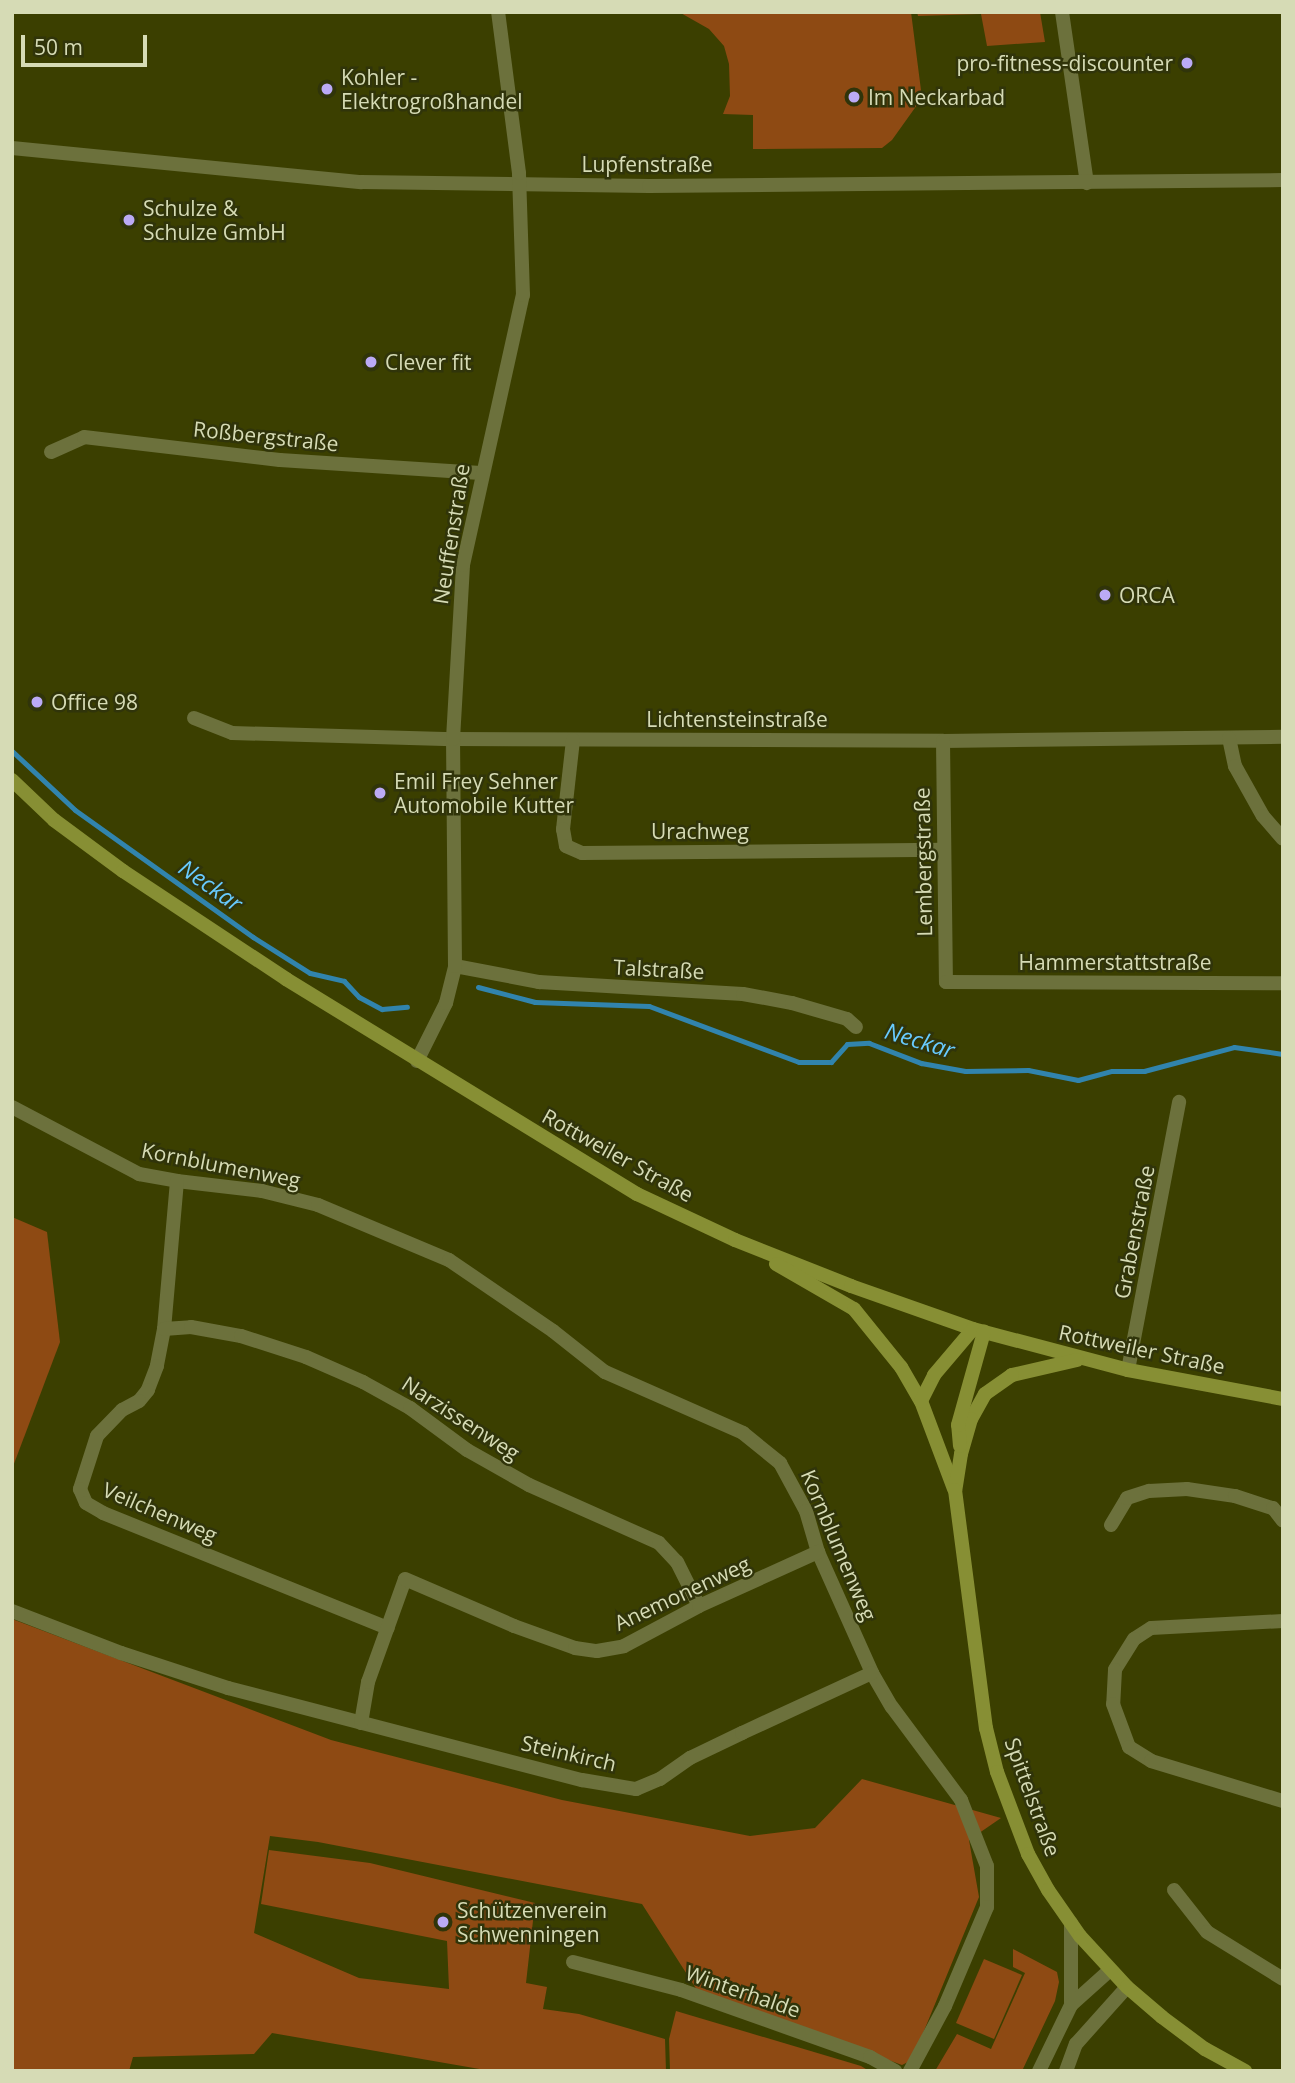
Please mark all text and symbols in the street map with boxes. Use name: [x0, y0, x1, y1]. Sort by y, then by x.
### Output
scale bar: [24, 21, 150, 65]
text: 50 m: [34, 33, 83, 61]
place label: pro-fitness-discounter: [956, 50, 1173, 76]
marker: pro-fitness-discounter: [1179, 55, 1195, 71]
place label: Kohler - Elektrogroßhandel: [341, 64, 523, 114]
marker: Kohler - Elektrogroßhandel: [319, 81, 335, 97]
place label: Im Neckarbad: [868, 84, 1005, 110]
marker: Im Neckarbad: [846, 89, 862, 105]
street label: Lupfenstraße: [581, 151, 713, 177]
place label: Schulze & Schulze GmbH: [143, 195, 286, 245]
marker: Schulze & Schulze GmbH: [121, 212, 137, 228]
place label: Clever fit: [385, 349, 471, 375]
marker: Clever fit: [363, 354, 379, 370]
street label: Roßbergstraße: [192, 416, 340, 456]
street label: Neuffenstraße: [427, 462, 475, 606]
place label: ORCA: [1119, 582, 1175, 608]
marker: ORCA: [1097, 587, 1113, 603]
place label: Office 98: [51, 689, 138, 715]
marker: Office 98: [29, 694, 45, 710]
street label: Lichtensteinstraße: [646, 706, 828, 732]
place label: Emil Frey Sehner Automobile Kutter: [394, 768, 574, 818]
marker: Emil Frey Sehner Automobile Kutter: [372, 785, 388, 801]
street label: Lembergstraße: [909, 787, 937, 937]
street label: Urachweg: [651, 818, 749, 844]
water label: Neckar: [174, 853, 248, 917]
street label: Hammerstattstraße: [1018, 949, 1212, 975]
street label: Talstraße: [613, 954, 705, 984]
water label: Neckar: [882, 1016, 958, 1064]
street label: Rottweiler Straße: [538, 1103, 698, 1207]
street label: Kornblumenweg: [139, 1137, 303, 1193]
street label: Grabenstraße: [1109, 1163, 1159, 1301]
street label: Rottweiler Straße: [1057, 1319, 1227, 1379]
street label: Narzissenweg: [397, 1371, 525, 1465]
street label: Kornblumenweg: [796, 1466, 882, 1624]
street label: Veilchenweg: [99, 1477, 221, 1547]
street label: Anemonenweg: [610, 1551, 754, 1635]
street label: Steinkirch: [519, 1730, 619, 1776]
street label: Spittelstraße: [1000, 1734, 1066, 1860]
place label: Schützenverein Schwenningen: [457, 1897, 607, 1947]
marker: Schützenverein Schwenningen: [435, 1914, 451, 1930]
street label: Winterhalde: [682, 1960, 804, 2022]

